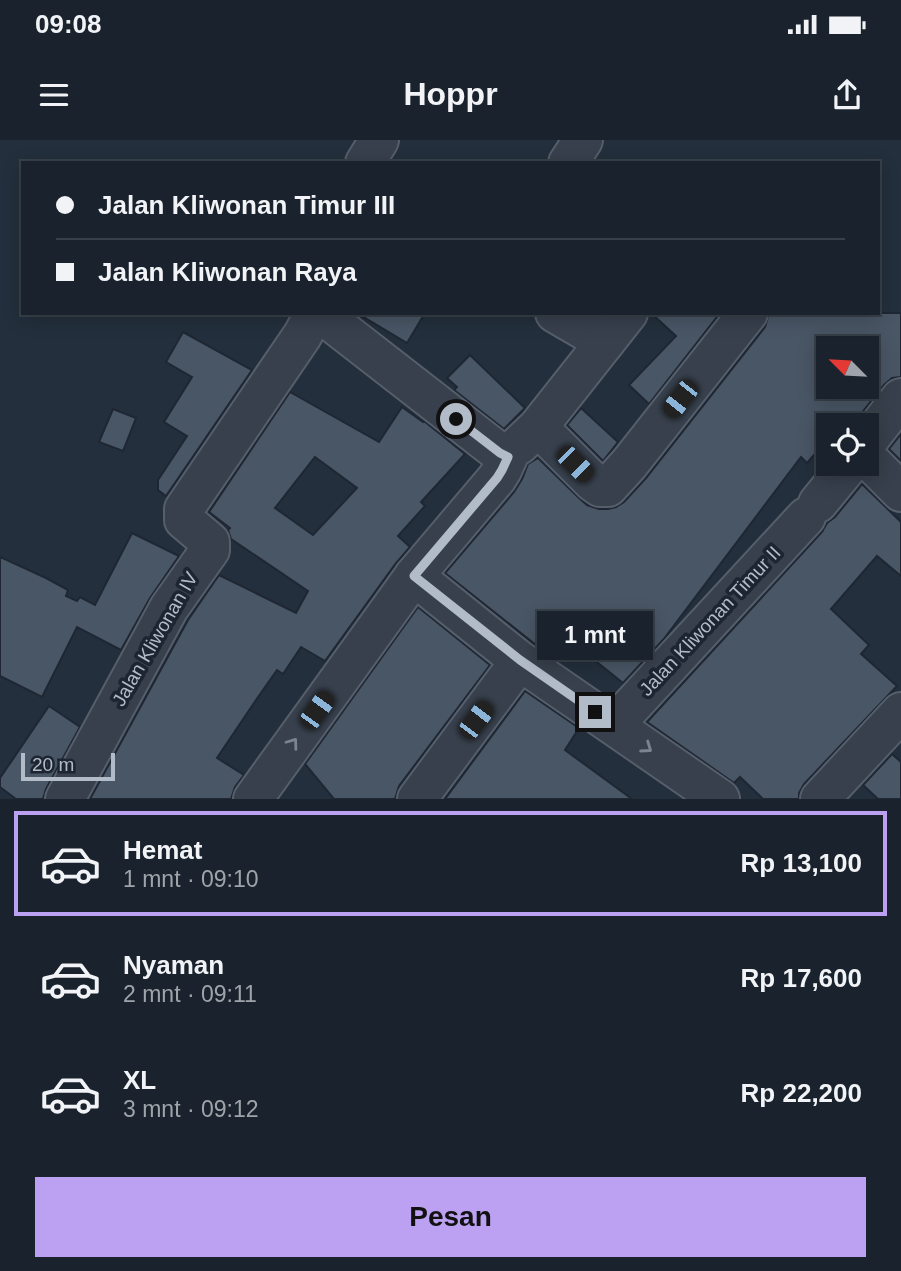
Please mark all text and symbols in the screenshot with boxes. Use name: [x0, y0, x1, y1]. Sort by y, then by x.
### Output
text: 09:08: [35, 9, 102, 39]
icon: menu: [35, 76, 73, 114]
text: Hoppr: [403, 76, 498, 112]
icon: share: [828, 76, 866, 114]
text: Jalan Kliwonan Timur III: [98, 190, 395, 220]
text: Jalan Kliwonan Raya: [98, 257, 357, 287]
north arrow: [816, 336, 878, 399]
map controls: [816, 336, 879, 476]
car: [659, 376, 702, 422]
route start: [440, 403, 472, 435]
button: locate: [816, 413, 879, 476]
car: [553, 442, 598, 486]
street label: Jalan Kliwonan Timur II: [635, 542, 785, 700]
street label: Jalan Kliwonan IV: [108, 568, 202, 710]
callout: 1 mnt: [537, 610, 653, 660]
text: 1 mnt: [564, 622, 626, 648]
car: [297, 687, 338, 733]
route end: [579, 696, 611, 728]
car: [455, 697, 498, 743]
one-way arrow: [285, 738, 297, 751]
one-way arrow: [639, 740, 652, 752]
scale bar: [21, 750, 116, 781]
text: 20 m: [32, 754, 74, 775]
icon: car: [39, 832, 102, 895]
text: Hemat: [123, 835, 202, 865]
text: Rp 13,100: [741, 848, 862, 878]
text: 1 mnt · 09:10: [123, 866, 259, 892]
icon: car: [39, 947, 102, 1010]
text: Nyaman: [123, 950, 224, 980]
text: Rp 17,600: [741, 963, 862, 993]
text: 2 mnt · 09:11: [123, 981, 257, 1007]
icon: car: [39, 1062, 102, 1125]
text: XL: [123, 1065, 156, 1095]
text: Rp 22,200: [741, 1078, 862, 1108]
text: 3 mnt · 09:12: [123, 1096, 259, 1122]
button: Pesan: [35, 1177, 866, 1257]

